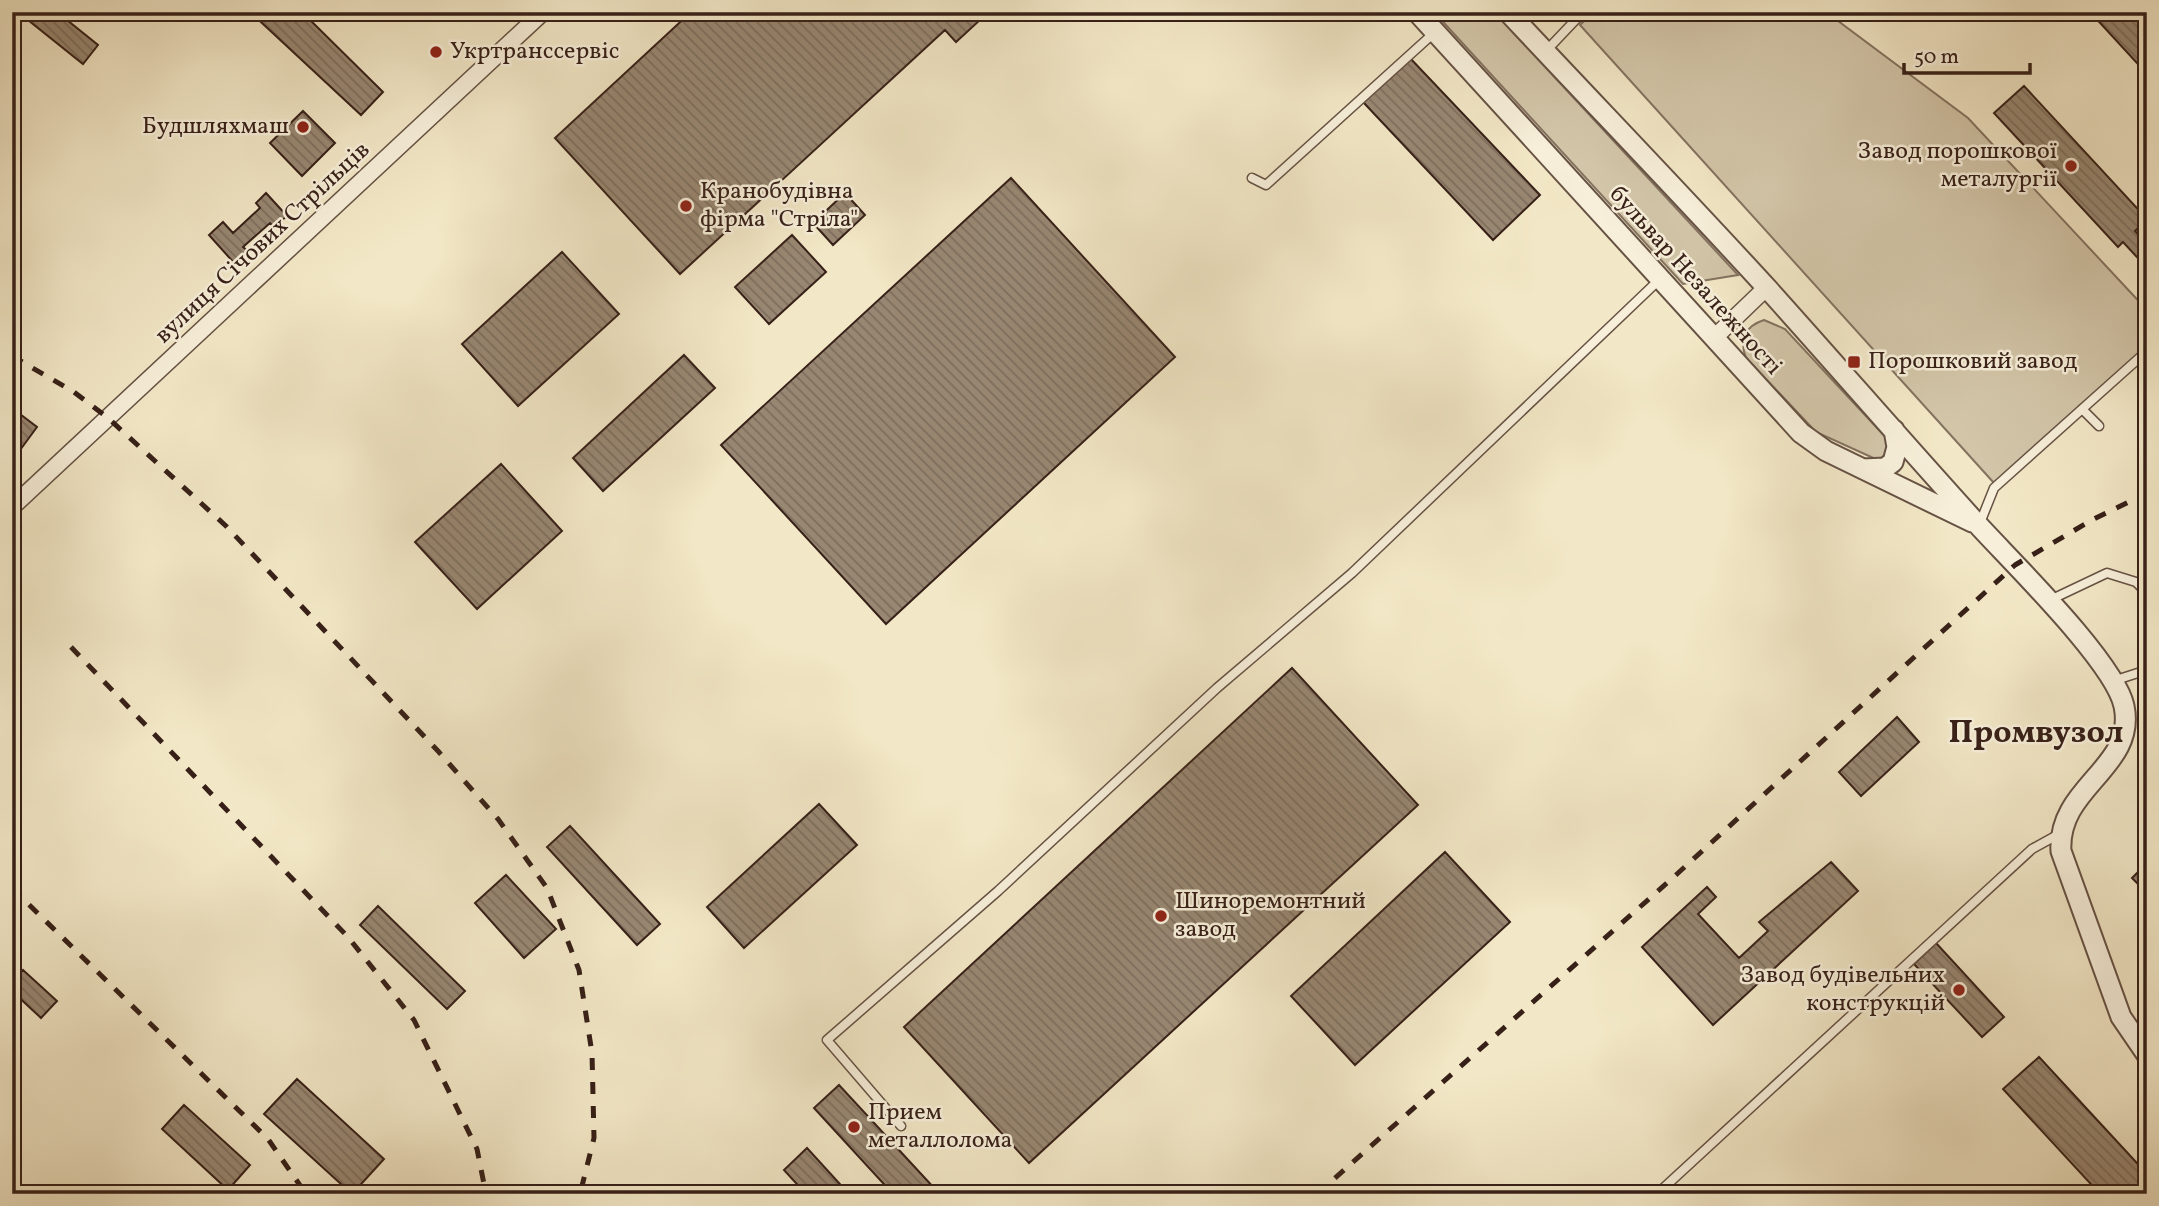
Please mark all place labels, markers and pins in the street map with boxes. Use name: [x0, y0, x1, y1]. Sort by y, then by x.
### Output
place label: Укртранссервіс: [450, 35, 619, 69]
marker: Укртранссервіс: [428, 44, 444, 60]
place label: Будшляхмаш: [142, 110, 289, 144]
marker: Будшляхмаш: [295, 119, 311, 135]
place label: Завод порошкової металургії: [1857, 135, 2057, 197]
marker: Завод порошкової металургії: [2063, 158, 2079, 174]
place label: Кранобудівна фірма "Стріла": [700, 175, 858, 237]
marker: Кранобудівна фірма "Стріла": [678, 198, 694, 214]
place label: Порошковий завод: [1868, 345, 2078, 379]
marker: Порошковий завод: [1846, 354, 1862, 370]
place label: Шиноремонтний завод: [1175, 885, 1366, 947]
marker: Шиноремонтний завод: [1153, 908, 1169, 924]
place label: Завод будівельних конструкцій: [1740, 959, 1945, 1021]
marker: Завод будівельних конструкцій: [1951, 982, 1967, 998]
place label: Прием металлолома: [868, 1096, 1013, 1158]
marker: Прием металлолома: [846, 1119, 862, 1135]

